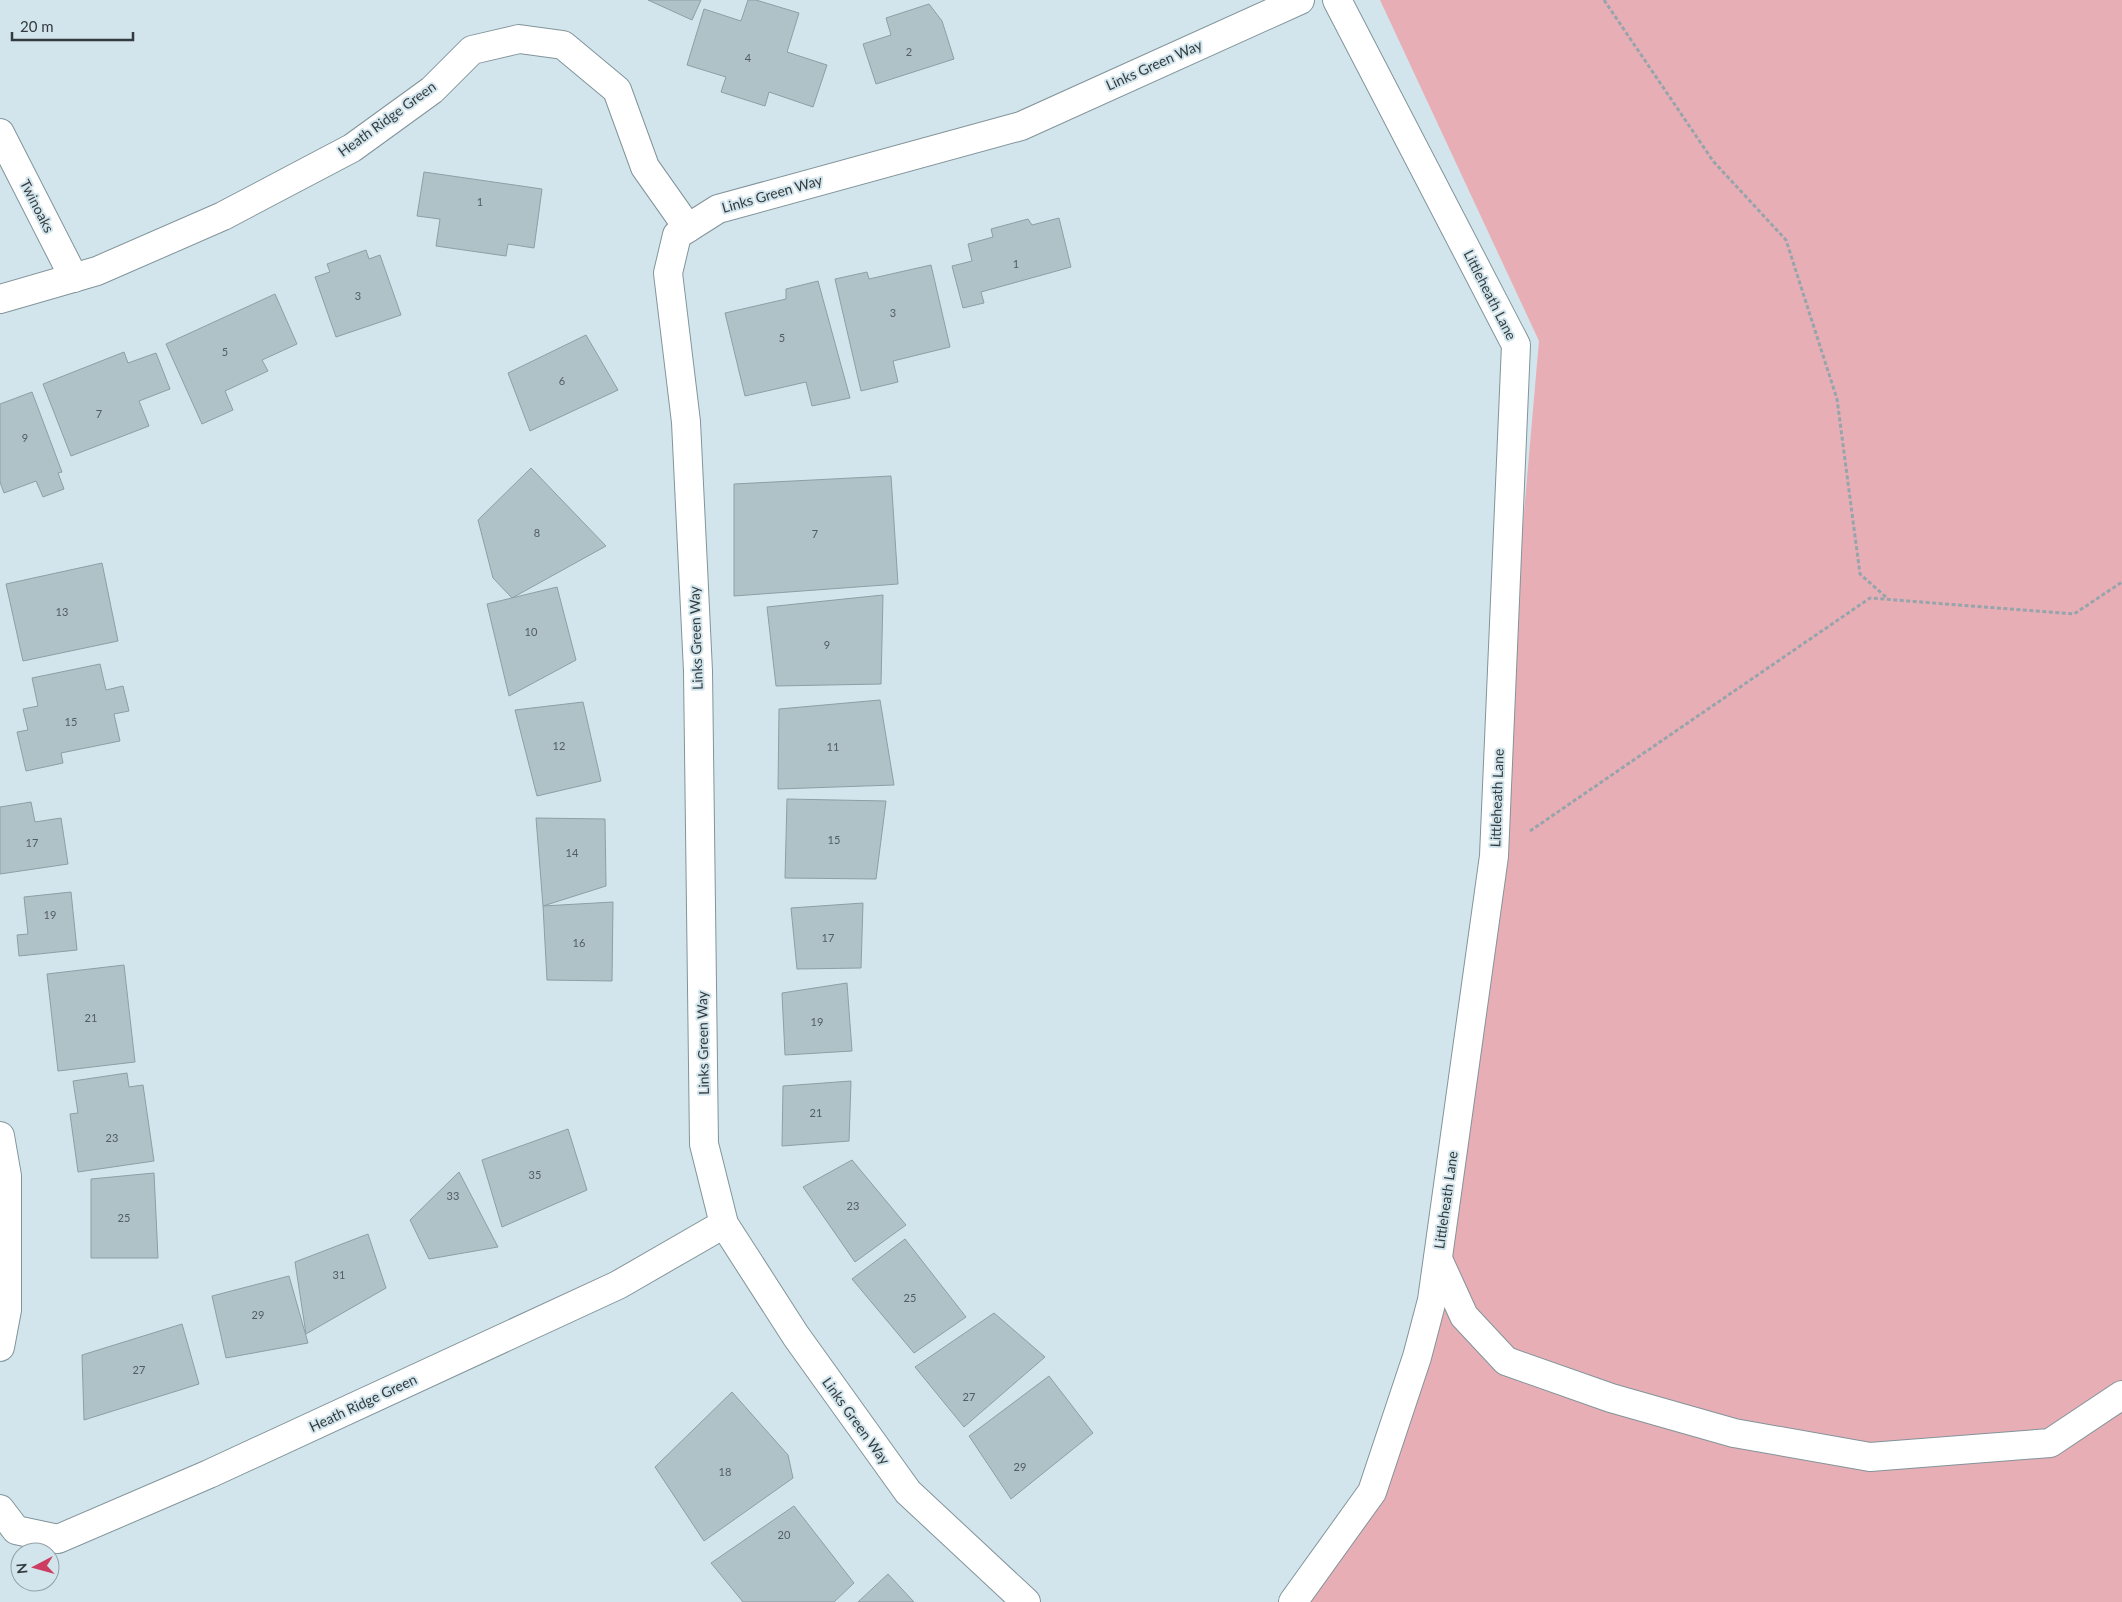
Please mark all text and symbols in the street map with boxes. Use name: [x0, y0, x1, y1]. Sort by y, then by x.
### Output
scale bar: [12, 10, 134, 42]
text: 20 m: [20, 17, 54, 35]
street label: Links Green Way: [1103, 35, 1205, 93]
house number: 2: [906, 45, 912, 58]
house number: 4: [745, 51, 752, 64]
street label: Heath Ridge Green: [335, 77, 439, 160]
street label: Links Green Way: [720, 171, 825, 216]
street label: Twinoaks: [17, 176, 58, 235]
house number: 1: [477, 195, 483, 208]
street label: Littleheath Lane: [1460, 247, 1520, 343]
house number: 1: [1013, 257, 1019, 270]
house number: 3: [355, 289, 361, 302]
house number: 3: [890, 306, 896, 319]
house number: 5: [779, 331, 785, 344]
house number: 5: [222, 345, 228, 358]
house number: 6: [559, 374, 565, 387]
house number: 7: [96, 407, 102, 420]
house number: 9: [22, 431, 28, 444]
house number: 8: [534, 526, 540, 539]
house number: 7: [812, 527, 818, 540]
street label: Links Green Way: [685, 585, 706, 690]
house number: 13: [56, 605, 68, 618]
house number: 10: [525, 625, 538, 638]
house number: 9: [824, 638, 830, 651]
house number: 15: [65, 715, 77, 728]
house number: 12: [553, 739, 565, 752]
house number: 11: [827, 740, 839, 753]
street label: Littleheath Lane: [1486, 748, 1507, 848]
house number: 15: [828, 833, 840, 846]
house number: 17: [26, 836, 38, 849]
house number: 14: [566, 846, 579, 859]
house number: 19: [44, 908, 56, 921]
house number: 17: [822, 931, 834, 944]
house number: 16: [573, 936, 585, 949]
street label: Links Green Way: [693, 990, 712, 1095]
house number: 21: [85, 1011, 97, 1024]
house number: 19: [811, 1015, 823, 1028]
house number: 21: [810, 1106, 822, 1119]
house number: 23: [106, 1131, 118, 1144]
street label: Littleheath Lane: [1430, 1150, 1461, 1250]
house number: 35: [529, 1168, 541, 1181]
house number: 33: [447, 1189, 459, 1202]
house number: 23: [847, 1199, 859, 1212]
house number: 25: [118, 1211, 130, 1224]
house number: 31: [333, 1268, 345, 1281]
house number: 25: [904, 1291, 916, 1304]
house number: 29: [252, 1308, 264, 1321]
house number: 27: [133, 1363, 145, 1376]
street label: Heath Ridge Green: [306, 1370, 419, 1435]
street label: Links Green Way: [819, 1374, 894, 1468]
house number: 27: [963, 1390, 975, 1403]
house number: 29: [1014, 1460, 1026, 1473]
house number: 18: [719, 1465, 731, 1478]
house number: 20: [778, 1528, 791, 1541]
north arrow: [10, 1542, 60, 1592]
text: N: [13, 1562, 31, 1575]

